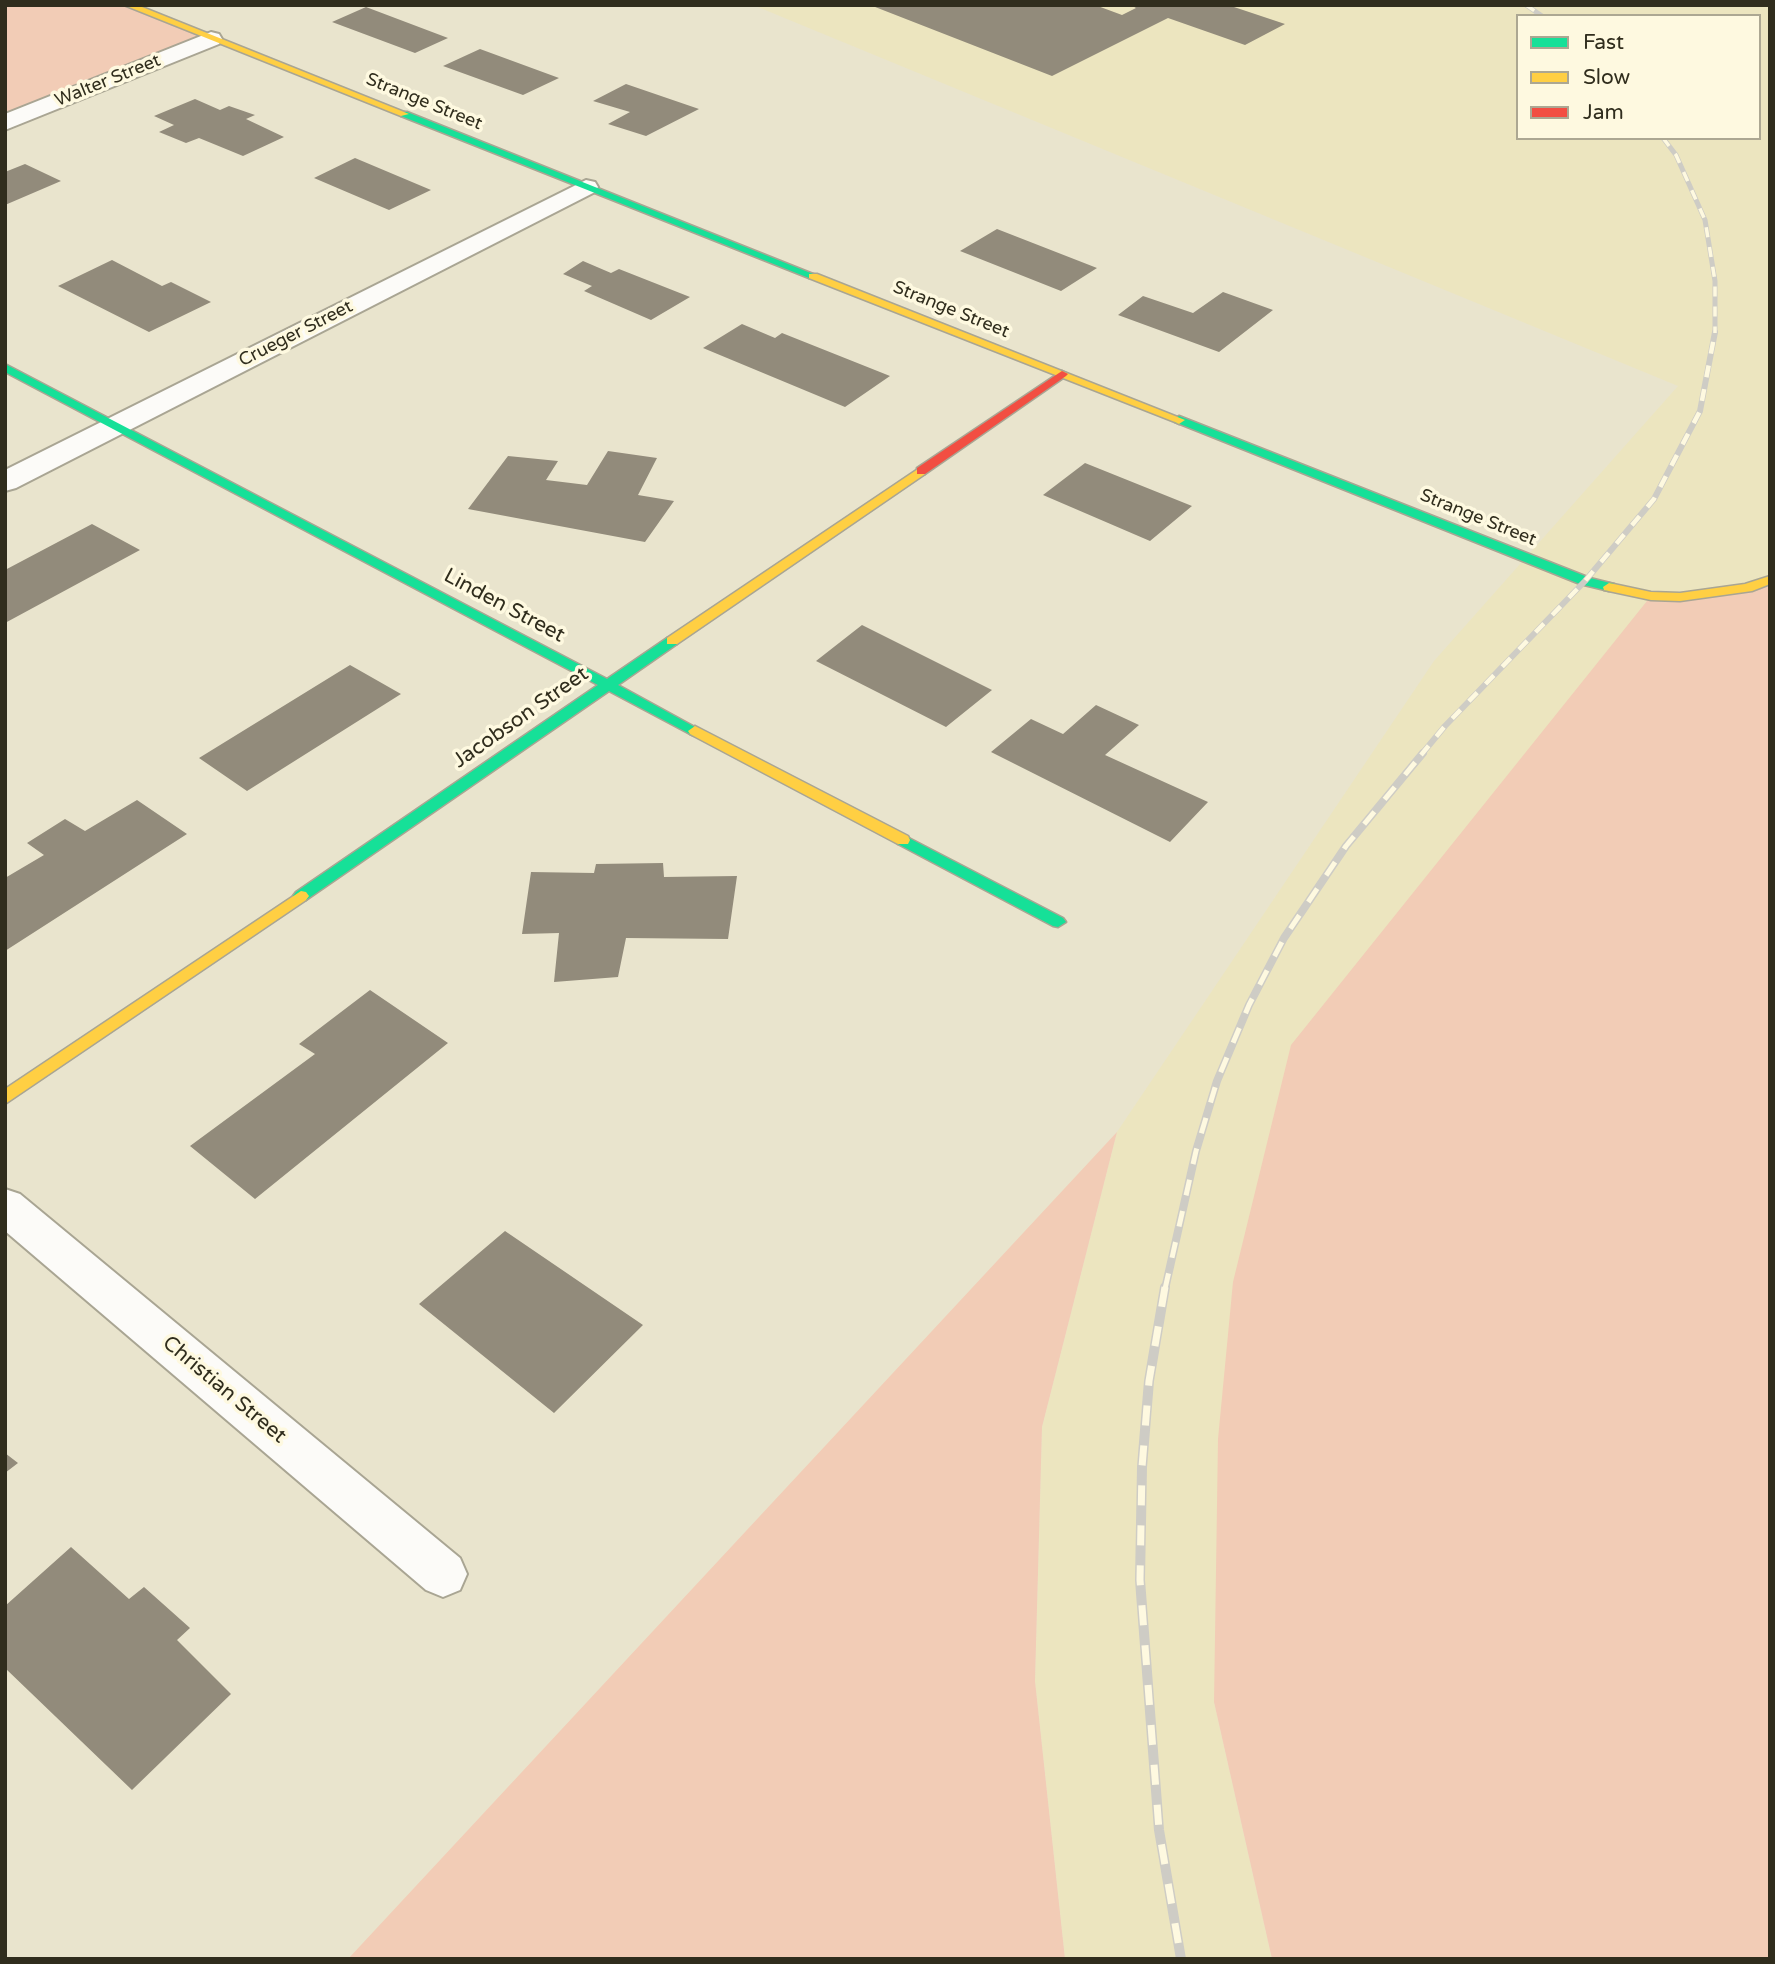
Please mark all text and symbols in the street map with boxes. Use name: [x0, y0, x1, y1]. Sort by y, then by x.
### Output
legend: [1516, 14, 1761, 140]
text: Fast: [1583, 30, 1624, 55]
street label: Walter Street: [52, 50, 164, 112]
text: Slow: [1583, 65, 1630, 90]
street label: Strange Street: [363, 69, 485, 135]
text: Jam: [1583, 100, 1624, 125]
street label: Strange Street: [890, 277, 1012, 343]
street label: Crueger Street: [235, 296, 357, 372]
street label: Strange Street: [1417, 485, 1539, 551]
street label: Linden Street: [439, 564, 569, 648]
street label: Jacobson Street: [448, 662, 594, 774]
street label: Christian Street: [157, 1331, 291, 1449]

